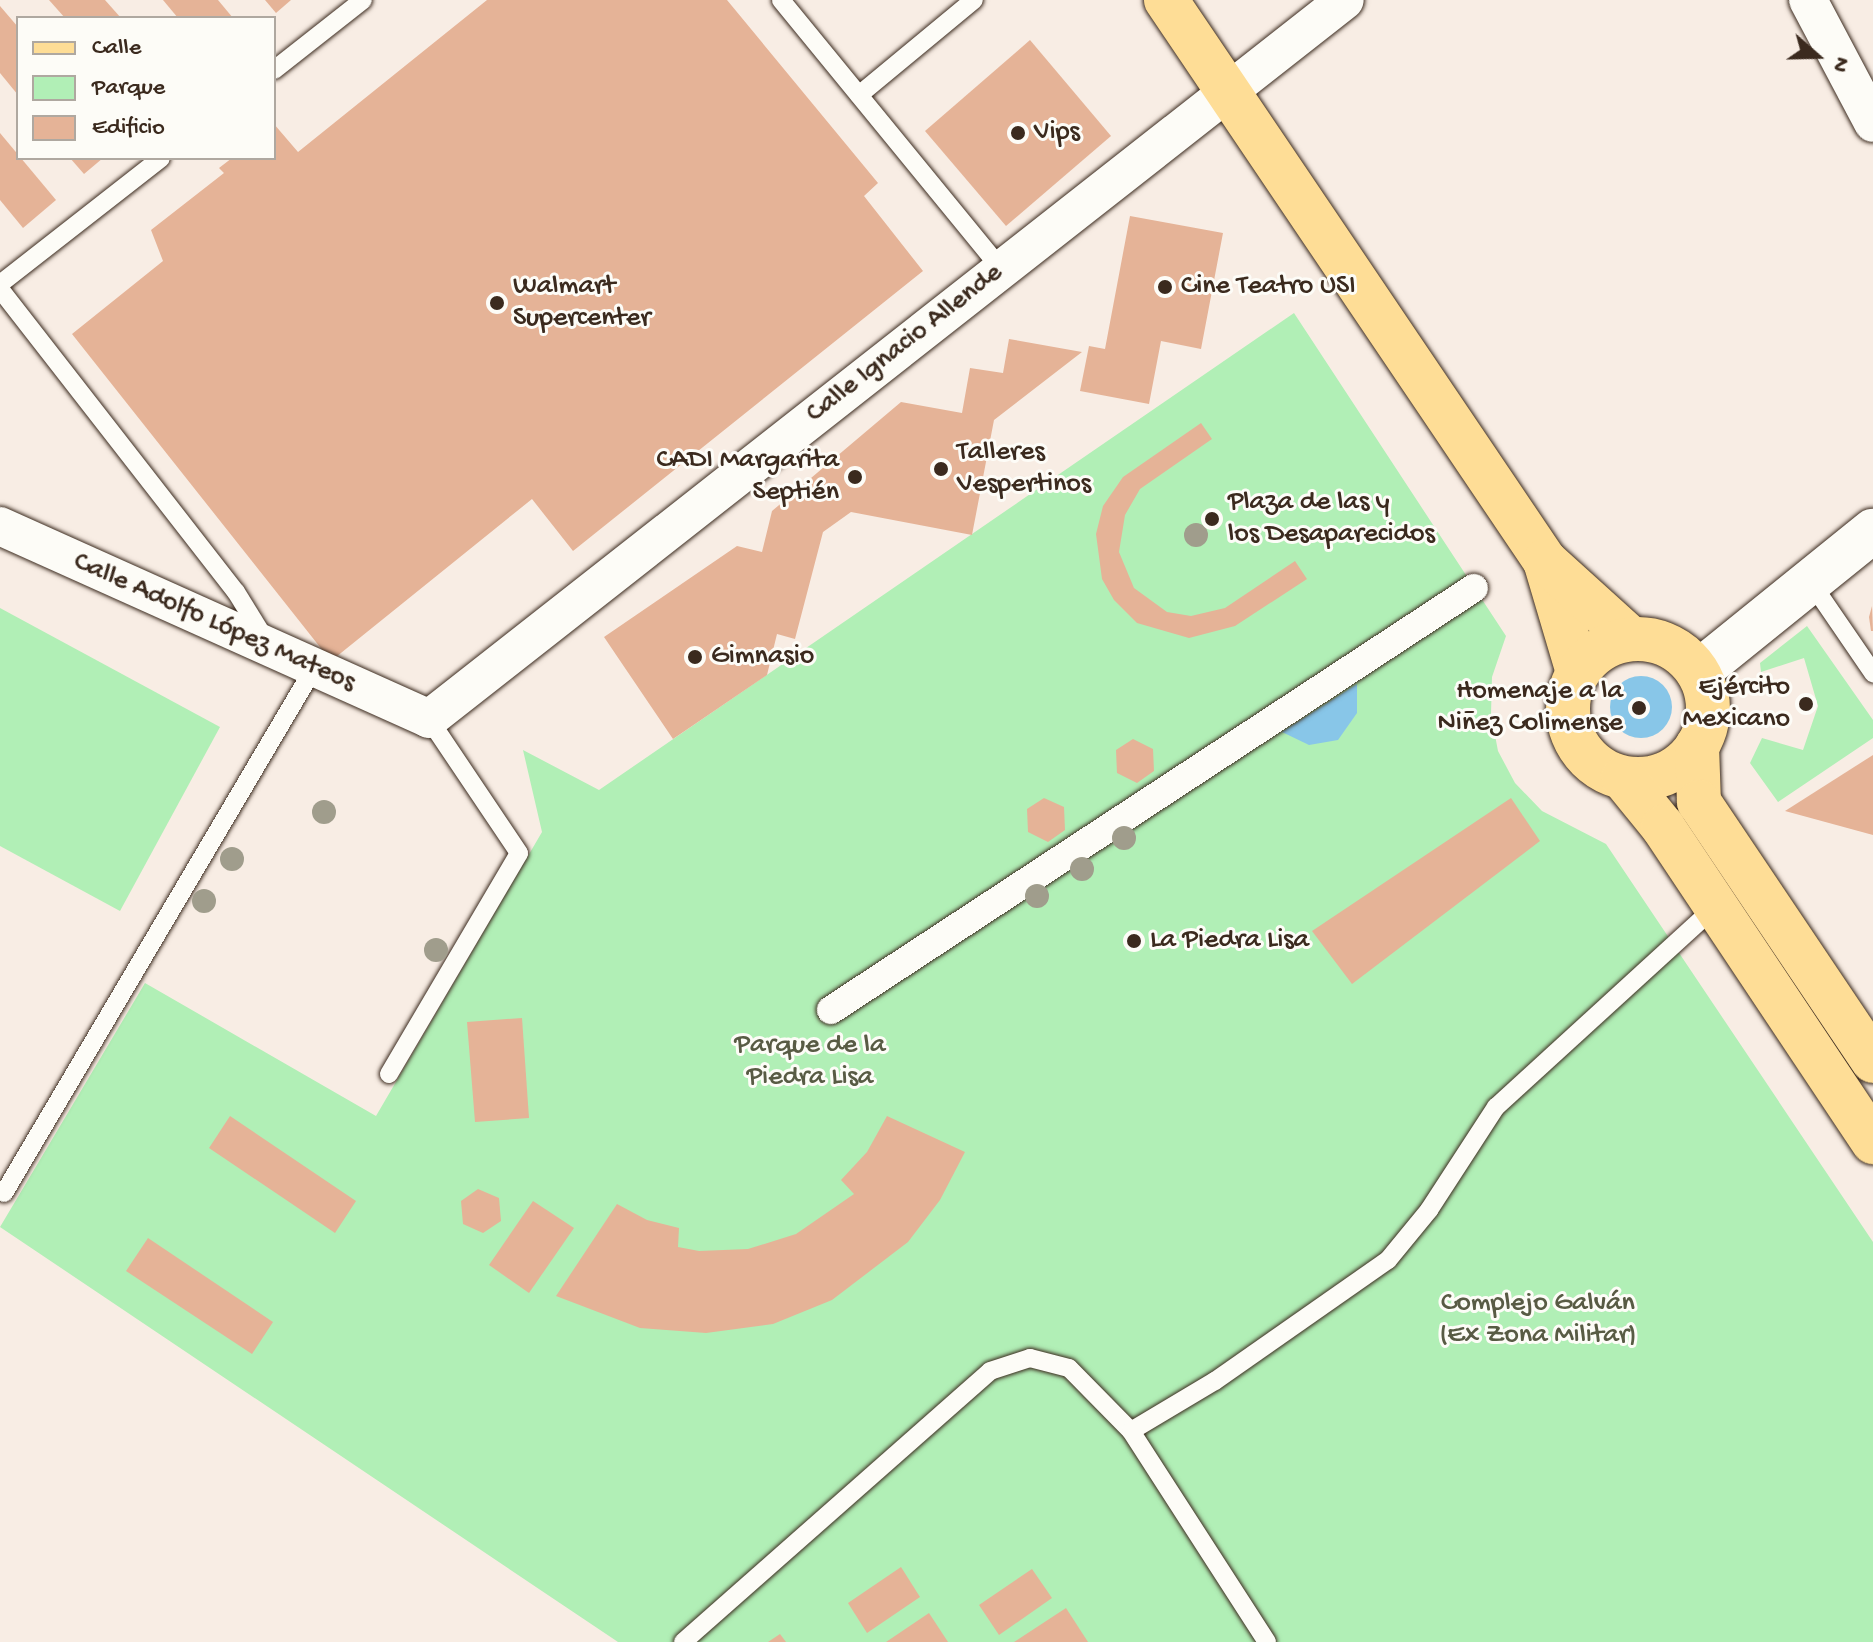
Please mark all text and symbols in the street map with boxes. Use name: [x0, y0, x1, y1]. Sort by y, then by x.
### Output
legend: [16, 16, 276, 160]
north arrow: [1777, 16, 1857, 96]
text: Calle: [92, 34, 141, 63]
text: N: [1825, 53, 1854, 75]
text: Parque: [92, 74, 165, 103]
text: Edificio: [92, 114, 165, 143]
place label: Vips: [1034, 116, 1080, 150]
marker: Vips: [1009, 124, 1027, 142]
street label: Calle Ignacio Allende: [800, 257, 1010, 431]
place label: Walmart Supercenter: [513, 270, 650, 336]
place label: Cine Teatro USI: [1181, 270, 1356, 304]
marker: Cine Teatro USI: [1156, 278, 1174, 296]
marker: Walmart Supercenter: [488, 294, 506, 312]
place label: Talleres Vespertinos: [957, 436, 1091, 502]
place label: CADI Margarita Septién: [656, 444, 839, 510]
marker: Talleres Vespertinos: [932, 460, 950, 478]
marker: CADI Margarita Septién: [846, 468, 864, 486]
place label: Plaza de las y los Desaparecidos: [1228, 486, 1435, 552]
marker: Plaza de las y los Desaparecidos: [1203, 510, 1221, 528]
street label: Calle Adolfo López Mateos: [68, 546, 360, 700]
place label: Gimnasio: [711, 640, 814, 674]
marker: Gimnasio: [686, 648, 704, 666]
place label: Ejército Mexicano: [1682, 671, 1790, 737]
place label: Homenaje a la Niñez Colimense: [1438, 675, 1623, 741]
marker: Ejército Mexicano: [1797, 695, 1815, 713]
marker: Homenaje a la Niñez Colimense: [1630, 699, 1648, 717]
place label: La Piedra Lisa: [1150, 924, 1309, 958]
marker: La Piedra Lisa: [1125, 932, 1143, 950]
park label: Parque de la Piedra Lisa: [734, 1029, 886, 1095]
park label: Complejo Galván (Ex Zona Militar): [1439, 1287, 1637, 1353]

